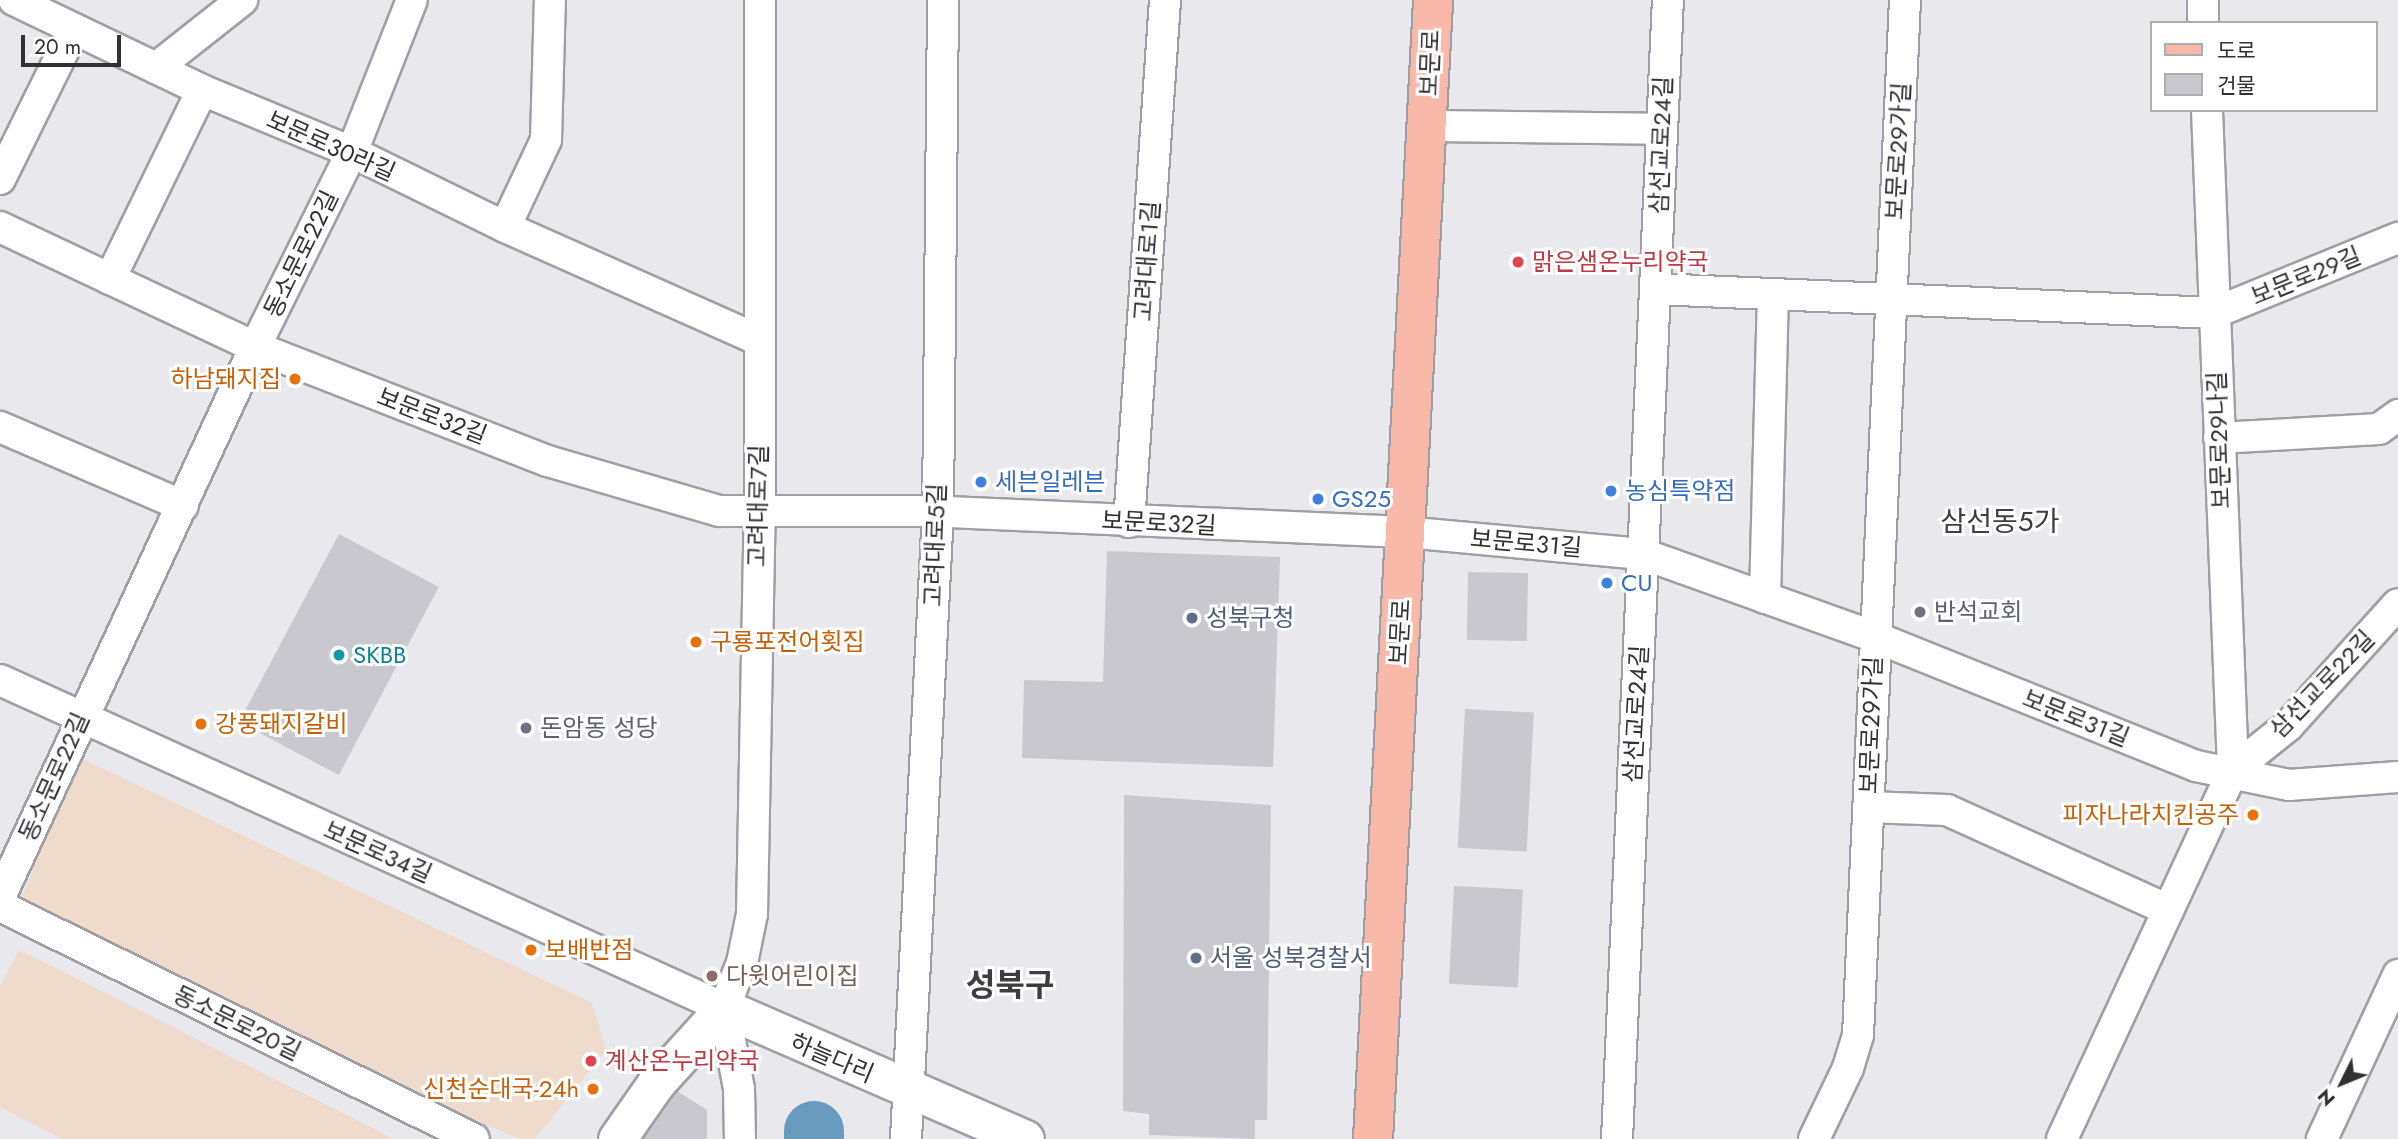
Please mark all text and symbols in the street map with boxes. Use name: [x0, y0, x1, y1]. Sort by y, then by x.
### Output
scale bar: [24, 21, 124, 65]
legend: [2150, 21, 2377, 112]
street label: 보문로: [1414, 29, 1446, 97]
text: 20 m: [34, 32, 81, 62]
text: 도로: [2217, 36, 2256, 66]
text: 건물: [2217, 71, 2256, 101]
street label: 삼선교로24길: [1644, 76, 1678, 214]
street label: 보문로29가길: [1880, 81, 1916, 221]
street label: 보문로30라길: [262, 105, 400, 187]
street label: 동소문로22길: [258, 186, 344, 322]
street label: 고려대로1길: [1128, 200, 1166, 322]
street label: 보문로29길: [2247, 241, 2365, 311]
place label: 맑은샘온누리약국: [1532, 248, 1709, 276]
marker: 맑은샘온누리약국: [1510, 254, 1526, 270]
place label: 하남돼지집: [171, 365, 281, 393]
marker: 하남돼지집: [287, 371, 303, 387]
street label: 보문로29나길: [2202, 371, 2236, 509]
street label: 보문로32길: [373, 382, 491, 450]
street label: 고려대로7길: [743, 444, 773, 568]
place label: 세븐일레븐: [995, 468, 1105, 496]
marker: 세븐일레븐: [973, 474, 989, 490]
place label: 농심특약점: [1625, 477, 1735, 505]
street label: 고려대로5길: [918, 483, 952, 607]
marker: 농심특약점: [1603, 483, 1619, 499]
place label: GS25: [1332, 485, 1391, 513]
marker: GS25: [1310, 491, 1326, 507]
district label: 삼선동5가: [1941, 505, 2059, 539]
street label: 보문로32길: [1101, 506, 1217, 540]
street label: 보문로31길: [1469, 524, 1583, 562]
place label: CU: [1621, 569, 1652, 597]
marker: CU: [1599, 575, 1615, 591]
street label: 보문로: [1384, 598, 1416, 666]
place label: 반석교회: [1934, 598, 2022, 626]
place label: 성북구청: [1206, 604, 1294, 632]
marker: 반석교회: [1912, 604, 1928, 620]
marker: 성북구청: [1184, 610, 1200, 626]
street label: 삼선교로22길: [2264, 624, 2380, 744]
place label: 구룡포전어횟집: [710, 628, 865, 656]
marker: 구룡포전어횟집: [688, 634, 704, 650]
place label: SKBB: [353, 641, 406, 669]
street label: 삼선교로24길: [1618, 644, 1654, 784]
marker: SKBB: [331, 647, 347, 663]
street label: 보문로29가길: [1854, 656, 1888, 794]
street label: 보문로31길: [2019, 684, 2133, 752]
street label: 동소문로22길: [13, 708, 95, 846]
place label: 강풍돼지갈비: [215, 710, 347, 738]
place label: 돈암동 성당: [540, 714, 658, 742]
marker: 강풍돼지갈비: [193, 716, 209, 732]
marker: 돈암동 성당: [518, 720, 534, 736]
place label: 피자나라치킨공주: [2062, 801, 2239, 829]
marker: 피자나라치킨공주: [2245, 807, 2261, 823]
street label: 보문로34길: [319, 815, 437, 889]
place label: 보배반점: [545, 936, 633, 964]
marker: 보배반점: [523, 942, 539, 958]
place label: 서울 성북경찰서: [1210, 944, 1372, 972]
marker: 서울 성북경찰서: [1188, 950, 1204, 966]
place label: 다윗어린이집: [726, 962, 858, 990]
district label: 성북구: [966, 966, 1054, 1004]
marker: 다윗어린이집: [704, 968, 720, 984]
street label: 동소문로20길: [168, 980, 306, 1066]
street label: 하늘다리: [786, 1027, 878, 1089]
place label: 계산온누리약국: [605, 1047, 760, 1075]
north arrow: [2307, 1048, 2377, 1118]
marker: 계산온누리약국: [583, 1053, 599, 1069]
place label: 신천순대국-24h: [423, 1075, 579, 1103]
marker: 신천순대국-24h: [585, 1081, 601, 1097]
text: N: [2311, 1083, 2341, 1112]

